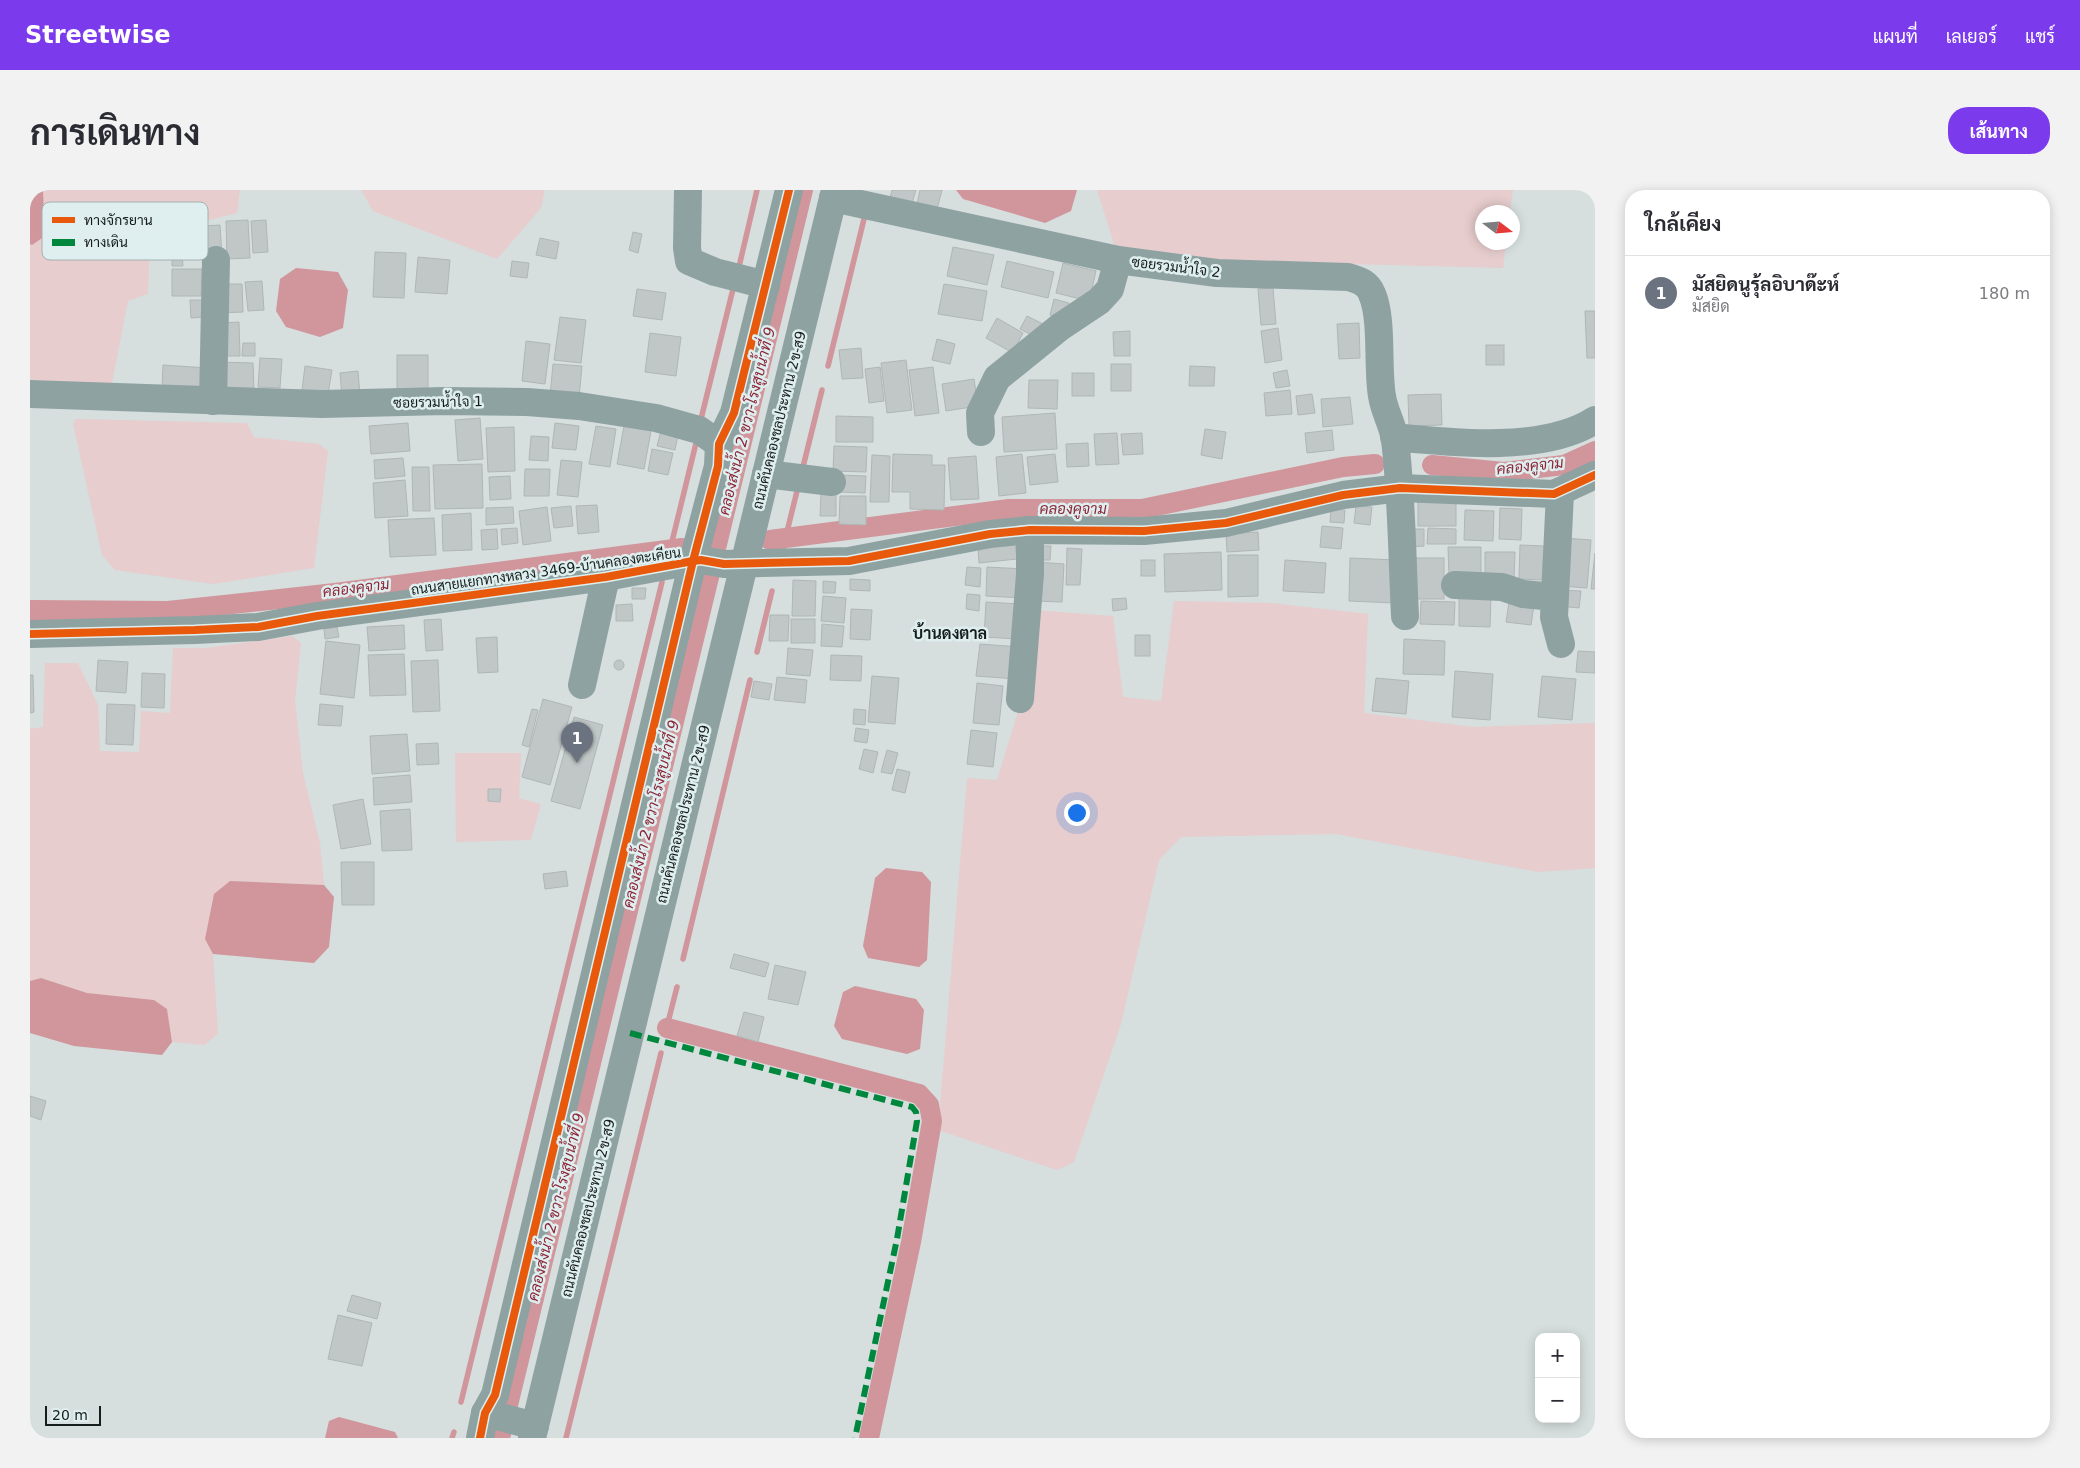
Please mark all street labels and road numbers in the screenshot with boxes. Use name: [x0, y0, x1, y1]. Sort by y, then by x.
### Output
street label: ซอยรวมน้ำใจ 2: [1131, 250, 1222, 280]
street label: ถนนคันคลองชลประทาน 2ข-ส9: [749, 329, 809, 511]
street label: ซอยรวมน้ำใจ 1: [393, 389, 483, 411]
street label: ถนนสายแยกทางหลวง 3469-บ้านคลองตะเคียน: [410, 543, 682, 598]
street label: ถนนคันคลองชลประทาน 2ข-ส9: [653, 723, 713, 905]
street label: ถนนคันคลองชลประทาน 2ข-ส9: [558, 1117, 618, 1299]

